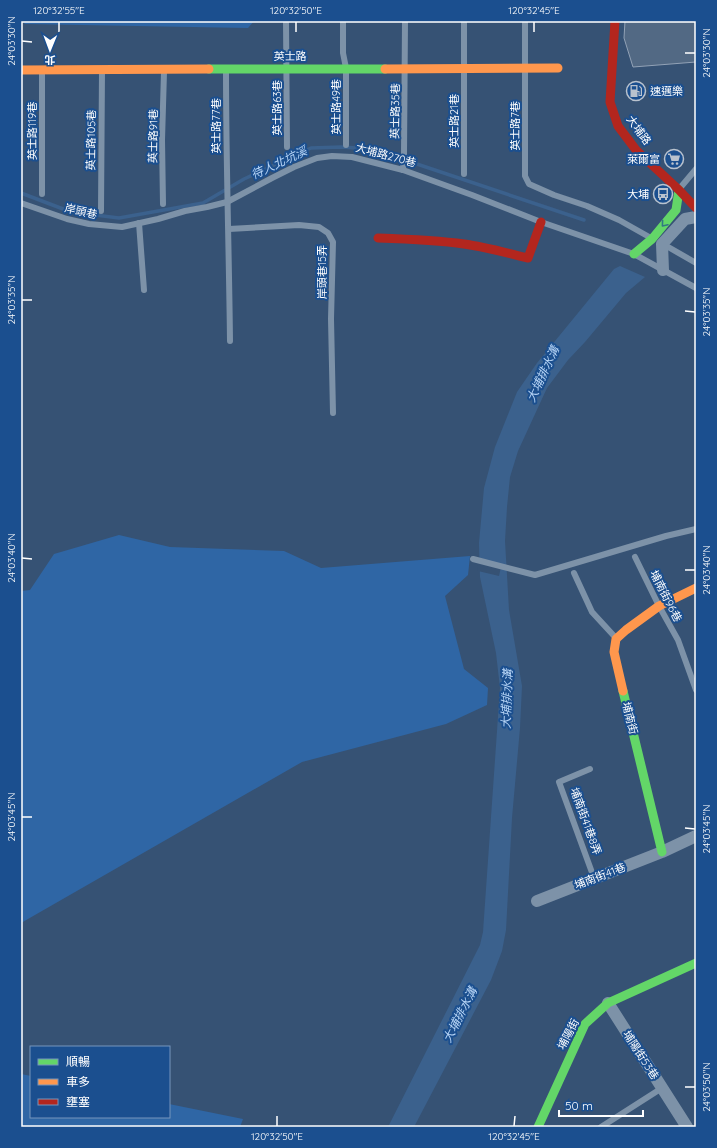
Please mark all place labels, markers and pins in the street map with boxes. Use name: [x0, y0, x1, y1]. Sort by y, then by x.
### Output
fuel station icon: 速邁樂: [625, 80, 647, 102]
place label: 速邁樂: [650, 84, 683, 98]
supermarket icon: 萊爾富: [663, 148, 685, 170]
place label: 萊爾富: [627, 152, 660, 166]
bus stop icon: 大埔: [652, 183, 674, 205]
place label: 大埔: [627, 187, 649, 201]

